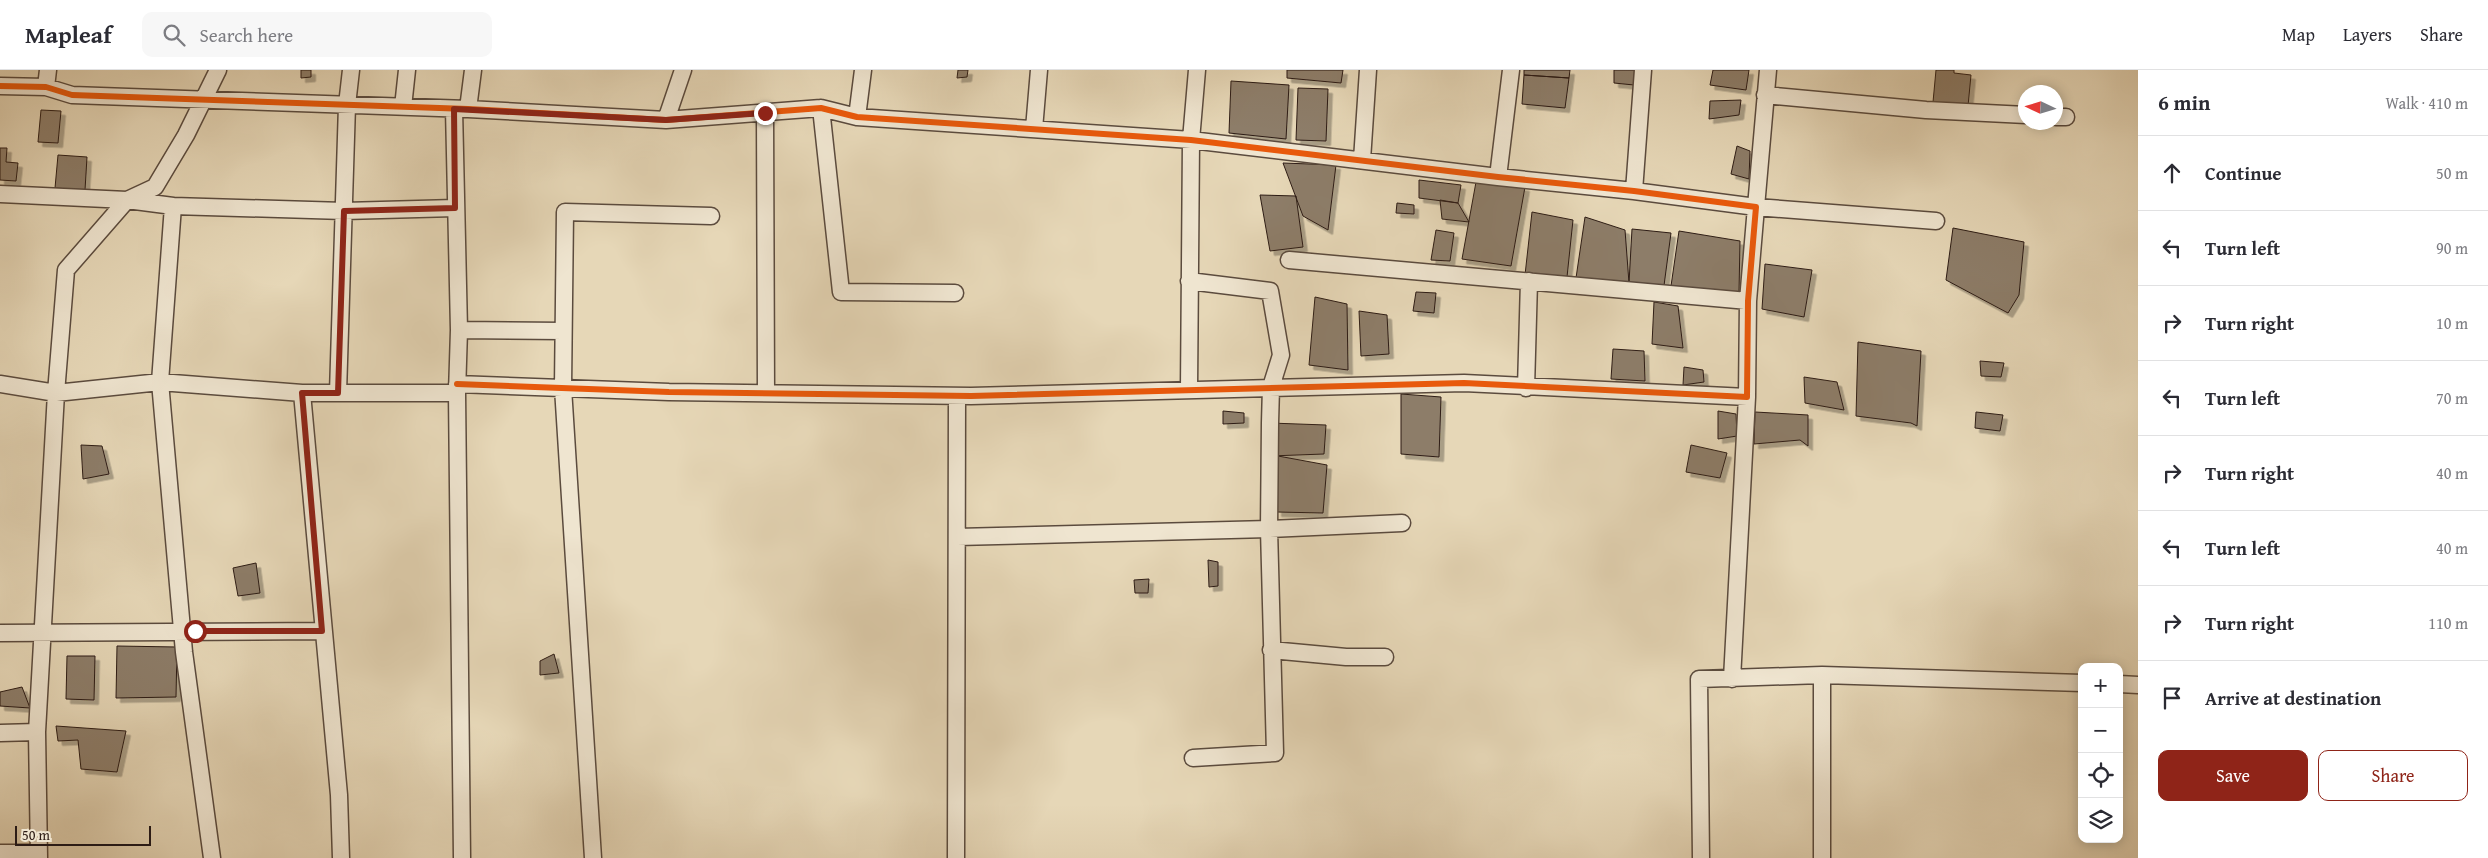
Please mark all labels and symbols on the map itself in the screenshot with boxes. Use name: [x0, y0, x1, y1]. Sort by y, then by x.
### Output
north arrow: [2018, 85, 2063, 130]
route end: [754, 102, 777, 125]
route start: [184, 620, 207, 643]
scale bar: [15, 823, 151, 846]

